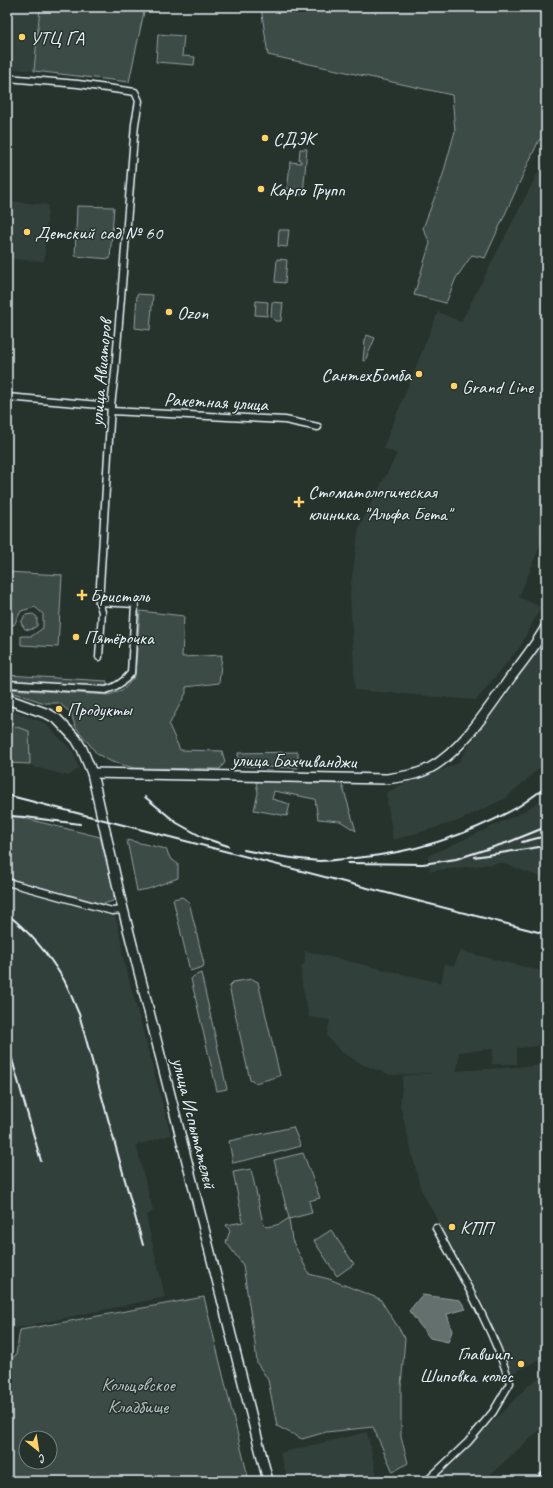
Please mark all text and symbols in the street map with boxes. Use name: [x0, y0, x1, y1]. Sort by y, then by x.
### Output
place label: УТЦ ГА: [30, 26, 85, 50]
marker: УТЦ ГА: [17, 32, 27, 42]
place label: СДЭК: [273, 127, 318, 151]
marker: СДЭК: [260, 133, 270, 143]
place label: Карго Групп: [269, 178, 345, 202]
marker: Карго Групп: [256, 184, 266, 194]
place label: Детский сад № 60: [35, 221, 164, 245]
marker: Детский сад № 60: [22, 227, 32, 237]
place label: Ozon: [177, 301, 209, 325]
marker: Ozon: [164, 307, 174, 317]
street label: улица Авиаторов: [84, 314, 118, 429]
place label: СантехБомба: [321, 363, 413, 387]
marker: СантехБомба: [414, 369, 424, 379]
place label: Grand Line: [462, 375, 535, 399]
marker: Grand Line: [449, 381, 459, 391]
street label: Ракетная улица: [163, 387, 270, 417]
place label: Стоматологическая клиника "Альфа Бета": [308, 480, 454, 526]
marker: Стоматологическая клиника "Альфа Бета": [293, 496, 305, 508]
place label: Бристоль: [90, 584, 151, 608]
marker: Бристоль: [77, 590, 87, 600]
place label: Пятёрочка: [84, 626, 155, 650]
marker: Пятёрочка: [71, 632, 81, 642]
place label: Продукты: [67, 698, 133, 722]
marker: Продукты: [54, 704, 64, 714]
street label: улица Бахчиванджи: [230, 748, 358, 774]
street label: улица Испытателей: [166, 1054, 222, 1192]
place label: КПП: [460, 1216, 496, 1240]
marker: КПП: [447, 1222, 457, 1232]
place label: Главшип. Шиповка колес: [419, 1342, 514, 1388]
marker: Главшип. Шиповка колес: [516, 1359, 526, 1369]
park label: Кольцовское Кладбище: [101, 1373, 176, 1419]
north arrow: [18, 1430, 58, 1470]
text: С: [36, 1451, 49, 1467]

